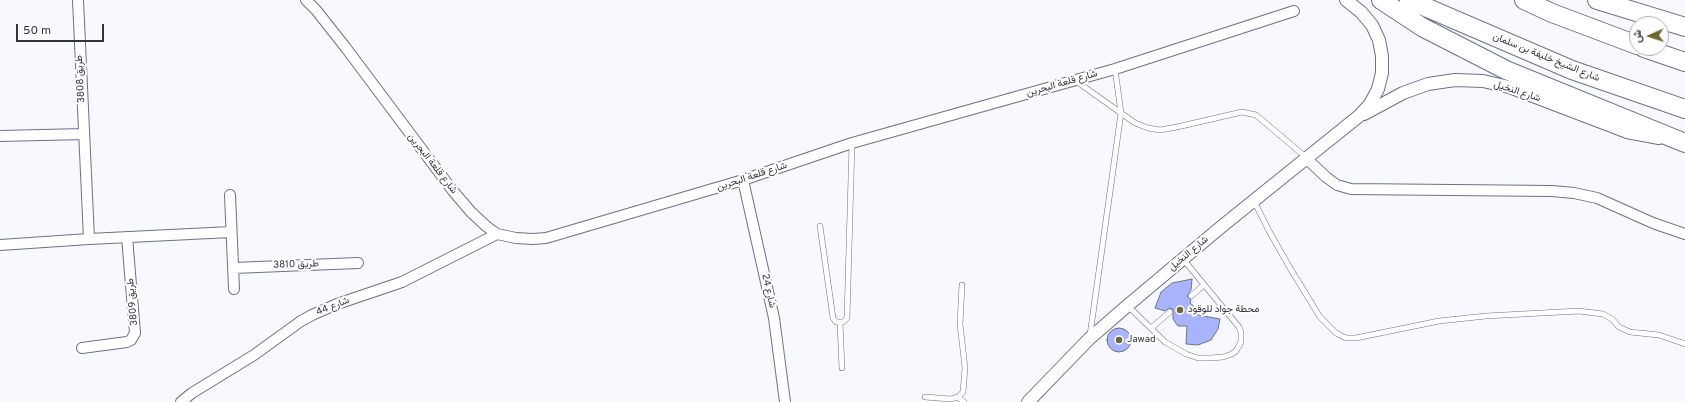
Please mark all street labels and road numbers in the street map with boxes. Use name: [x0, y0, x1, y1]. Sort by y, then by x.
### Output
street label: شارع الشيخ خليفة بن سلمان: [1491, 31, 1601, 85]
street label: طريق 3808: [74, 55, 88, 103]
street label: شارع قلعة البحرين: [1025, 68, 1099, 100]
street label: شارع النخيل: [1492, 79, 1542, 105]
street label: شارع قلعة البحرين: [405, 131, 459, 197]
street label: شارع قلعة البحرين: [715, 160, 789, 194]
street label: شارع النخيل: [1167, 234, 1211, 274]
street label: طريق 3810: [273, 258, 319, 272]
street label: شارع 24: [758, 273, 778, 309]
street label: طريق 3809: [125, 278, 141, 326]
street label: شارع 44: [315, 295, 351, 319]

